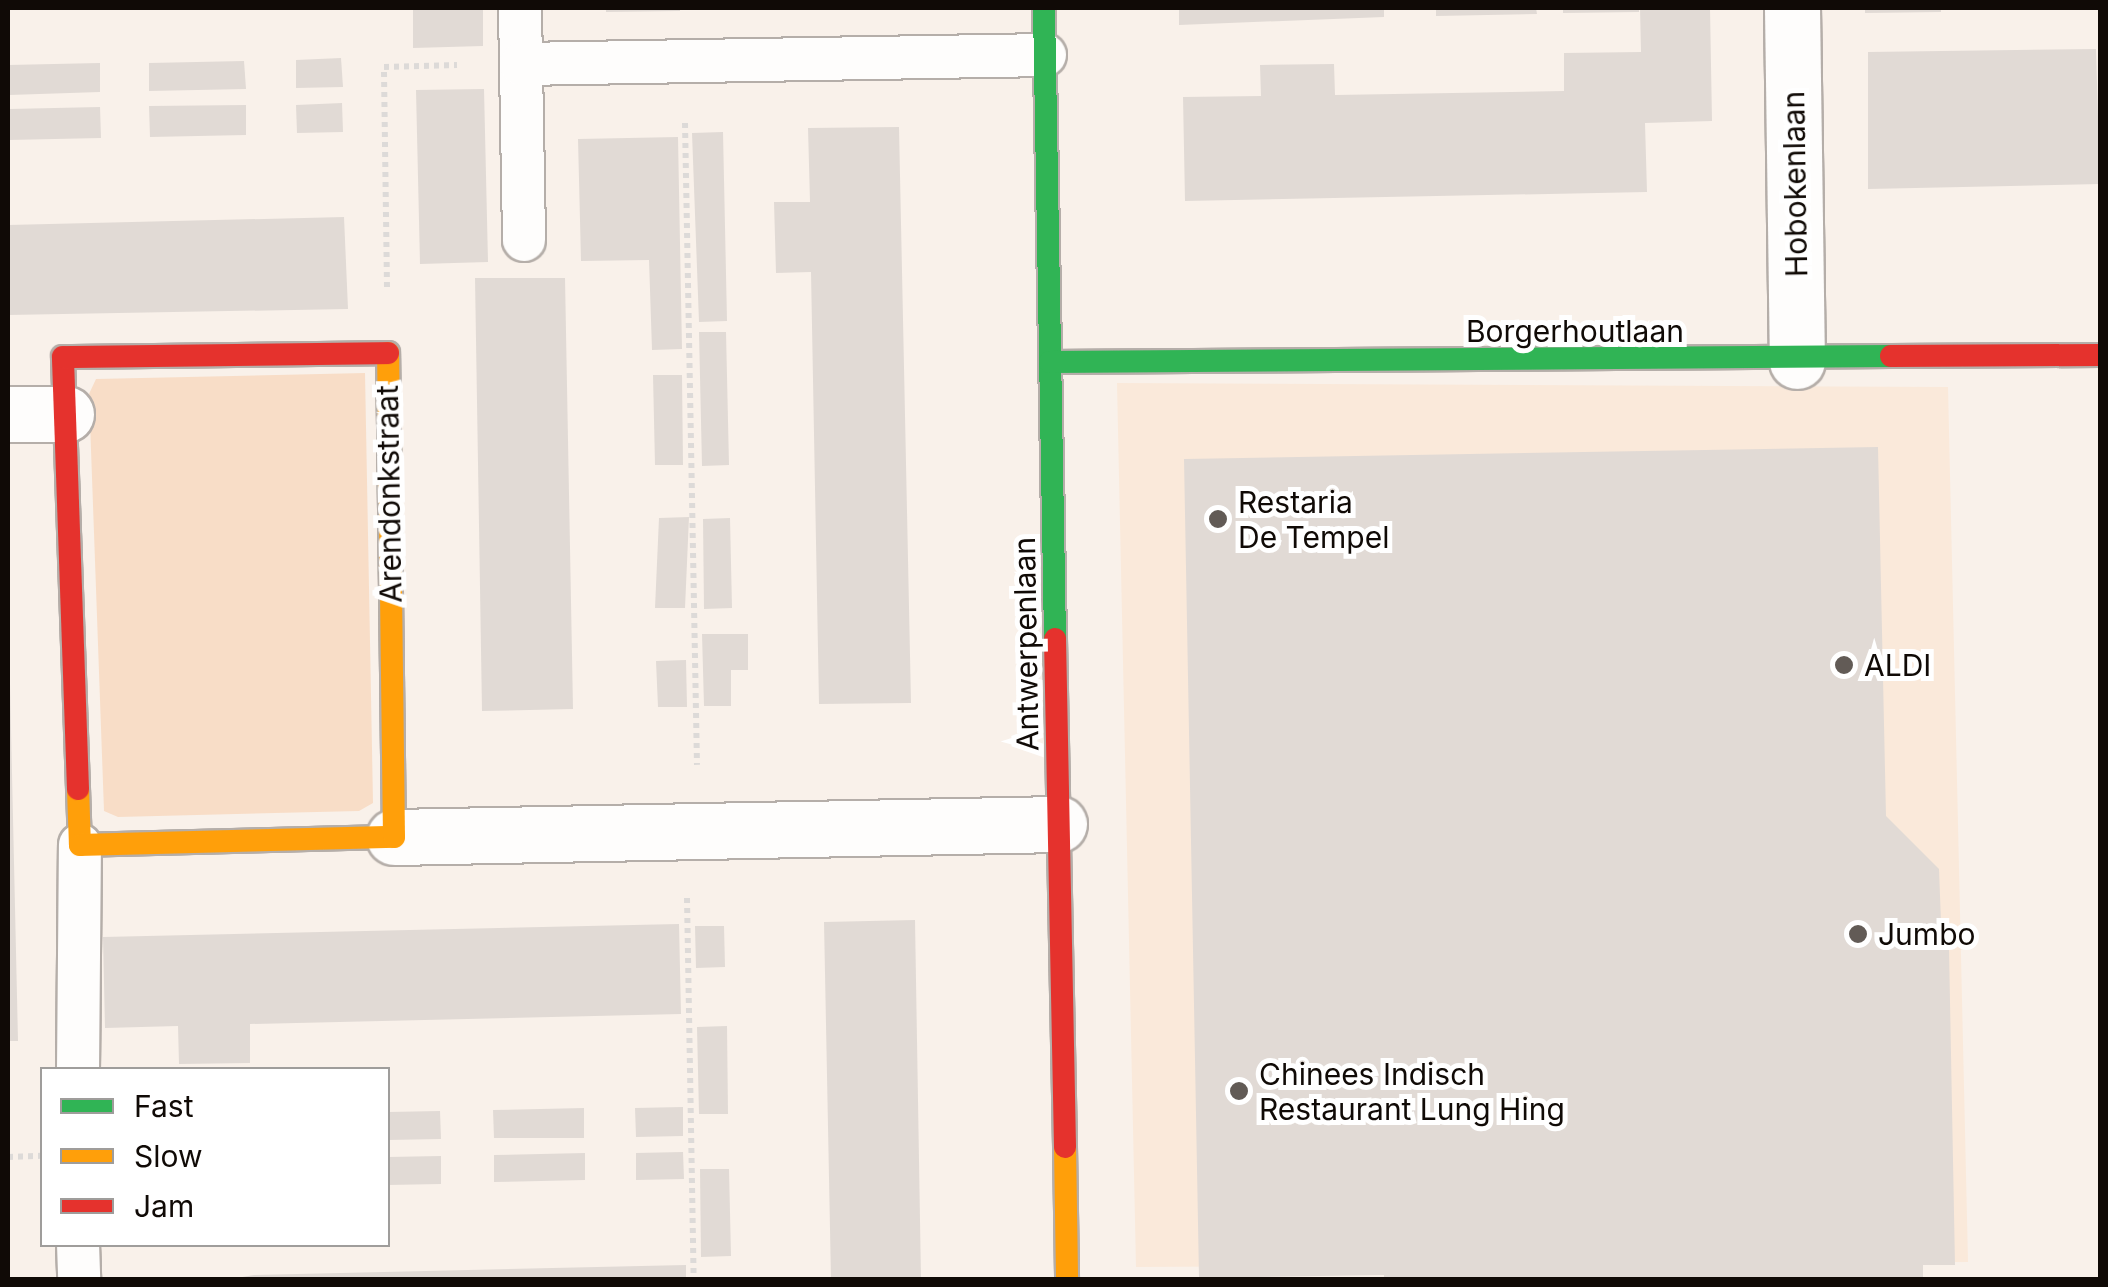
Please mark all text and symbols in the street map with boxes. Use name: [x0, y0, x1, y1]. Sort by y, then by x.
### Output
street label: Hobokenlaan: [1775, 91, 1815, 277]
street label: Borgerhoutlaan: [1466, 313, 1684, 349]
street label: Arendonkstraat: [369, 385, 409, 603]
place label: Restaria De Tempel: [1238, 484, 1389, 554]
marker: Restaria De Tempel: [1207, 508, 1229, 530]
street label: Antwerpenlaan: [1006, 537, 1046, 751]
place label: ALDI: [1864, 647, 1931, 683]
marker: ALDI: [1833, 654, 1855, 676]
place label: Jumbo: [1878, 916, 1976, 952]
marker: Jumbo: [1847, 923, 1869, 945]
place label: Chinees Indisch Restaurant Lung Hing: [1259, 1056, 1565, 1126]
legend: [40, 1067, 390, 1247]
marker: Chinees Indisch Restaurant Lung Hing: [1228, 1080, 1250, 1102]
text: Fast: [134, 1088, 193, 1124]
text: Slow: [134, 1138, 203, 1174]
text: Jam: [134, 1188, 194, 1224]

